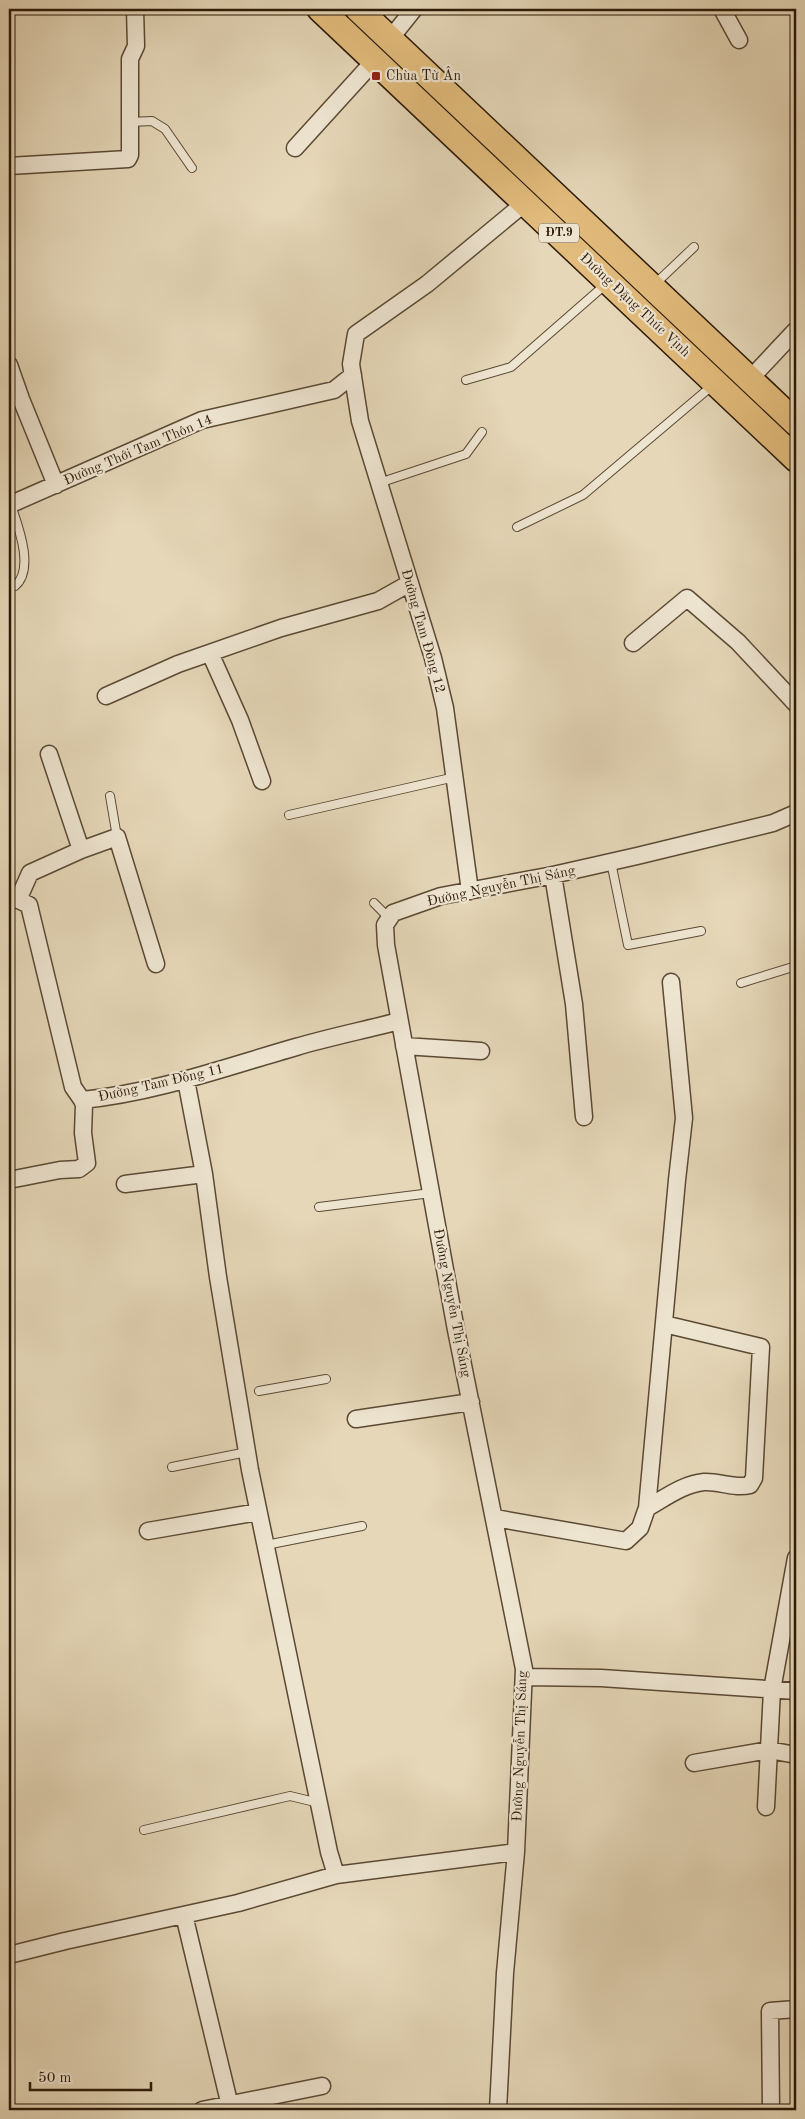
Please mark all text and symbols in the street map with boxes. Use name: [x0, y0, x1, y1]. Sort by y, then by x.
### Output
place label: Chùa Từ Ân: [386, 66, 461, 83]
marker: Chùa Từ Ân: [370, 70, 382, 82]
road number: ĐT.9: [539, 224, 579, 242]
street label: Đường Đặng Thúc Vịnh: [577, 250, 693, 360]
street label: Đường Thới Tam Thôn 14: [62, 412, 214, 488]
street label: Đường Tam Đông 12: [399, 567, 447, 695]
street label: Đường Nguyễn Thị Sáng: [425, 862, 577, 909]
street label: Đường Tam Đông 11: [97, 1062, 225, 1104]
street label: Đường Nguyễn Thị Sáng: [431, 1227, 474, 1379]
street label: Đường Nguyễn Thị Sáng: [509, 1670, 530, 1822]
scale bar: [30, 2059, 151, 2091]
text: 50 m: [38, 2071, 72, 2086]

